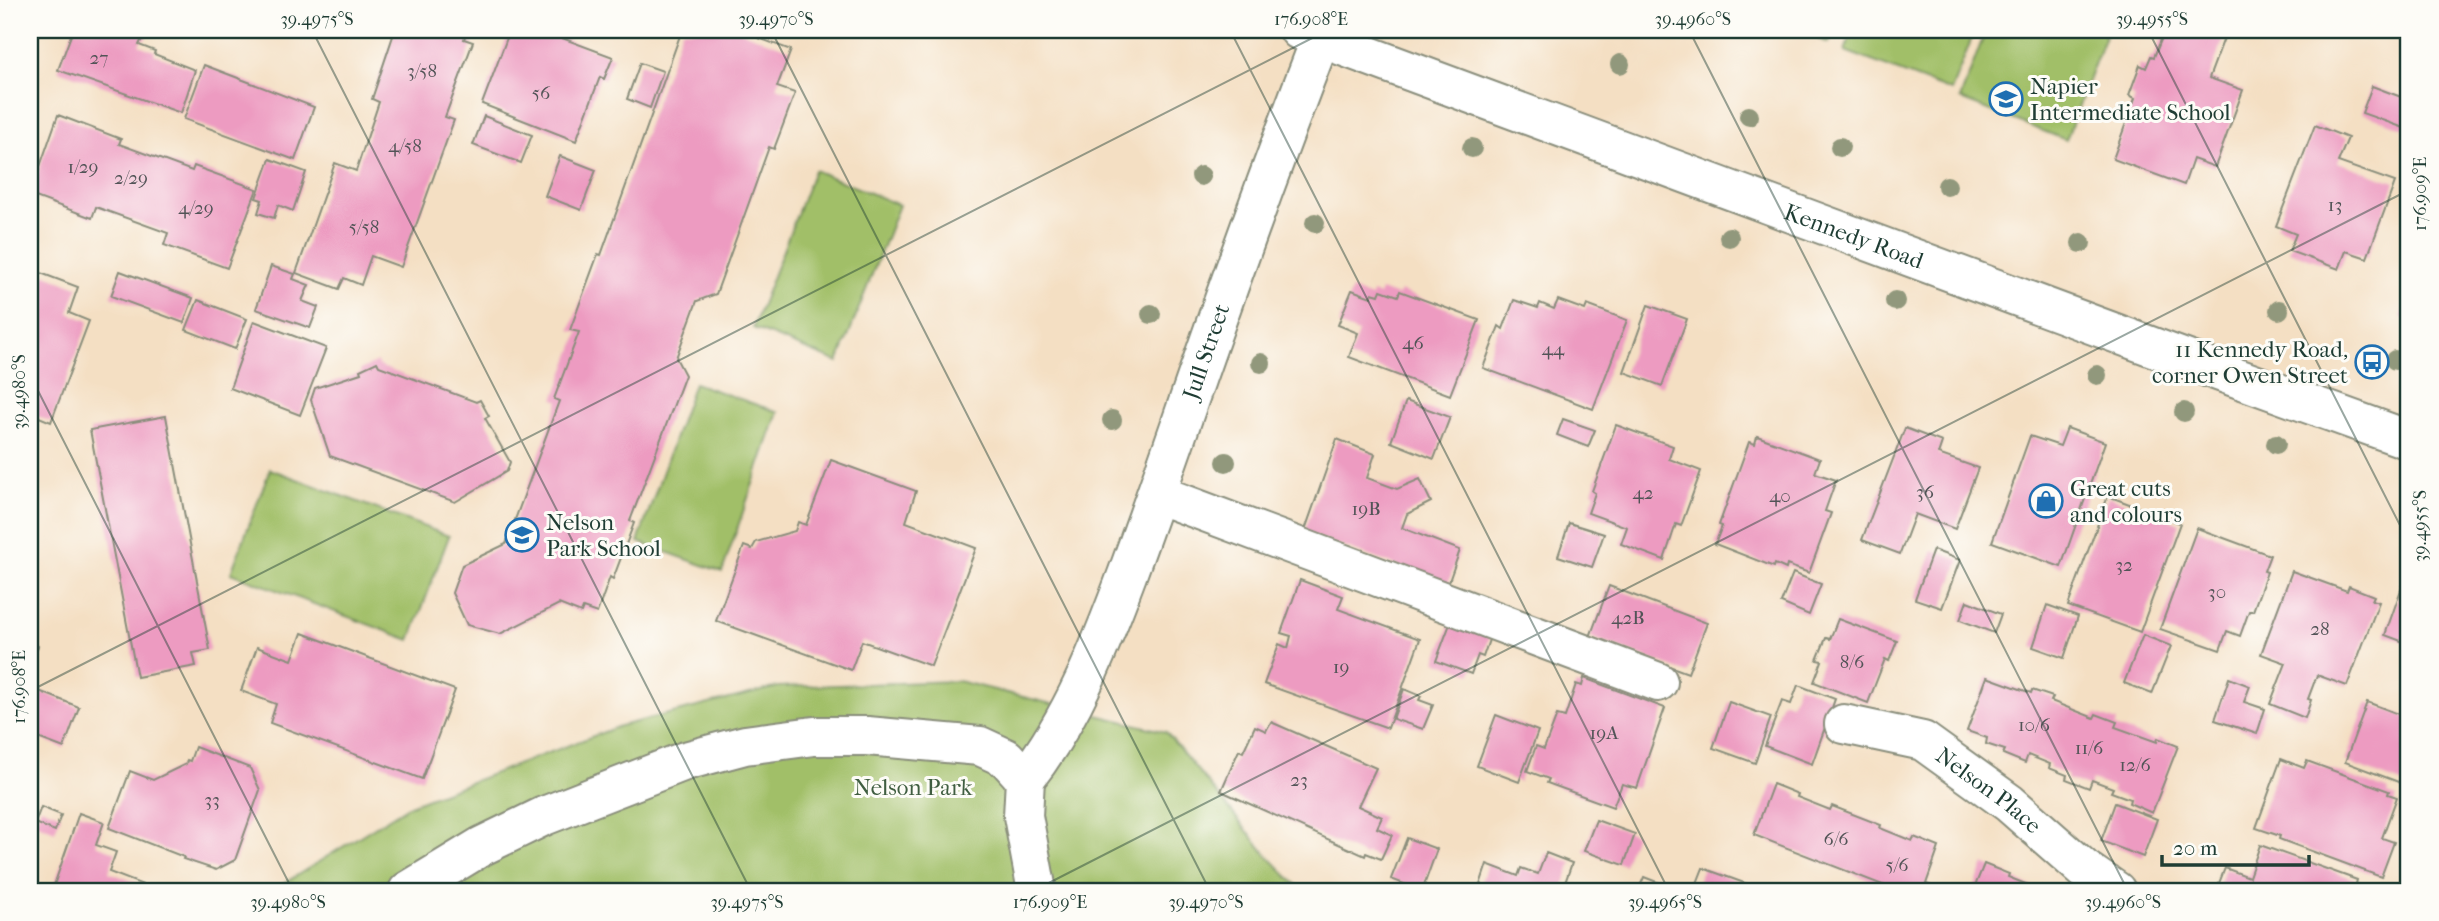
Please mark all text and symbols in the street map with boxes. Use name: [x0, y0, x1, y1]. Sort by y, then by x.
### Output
text: 39.4975°S: [280, 9, 354, 30]
text: 39.4970°S: [738, 9, 814, 30]
text: 176.908°E: [1274, 9, 1348, 30]
text: 39.4960°S: [1655, 9, 1731, 30]
text: 39.4955°S: [2116, 9, 2188, 30]
house number: 27: [90, 47, 108, 69]
house number: 3/58: [407, 60, 437, 82]
place label: Napier Intermediate School: [2030, 73, 2231, 126]
school or university icon: Napier Intermediate School: [1987, 80, 2025, 118]
house number: 56: [532, 82, 551, 104]
house number: 4/58: [388, 135, 422, 157]
house number: 1/29: [67, 156, 99, 178]
text: 176.909°E: [2410, 157, 2431, 231]
house number: 2/29: [114, 167, 148, 189]
house number: 13: [2328, 194, 2342, 216]
house number: 4/29: [178, 197, 214, 219]
street label: Kennedy Road: [1781, 198, 1928, 275]
house number: 5/58: [349, 216, 379, 238]
street label: Jull Street: [1176, 300, 1236, 405]
house number: 46: [1402, 332, 1424, 354]
place label: 11 Kennedy Road, corner Owen Street: [2152, 336, 2348, 389]
house number: 44: [1542, 338, 1565, 360]
bus stop icon: 11 Kennedy Road, corner Owen Street: [2353, 343, 2391, 381]
text: 39.4980°S: [9, 354, 30, 430]
place label: Great cuts and colours: [2070, 475, 2182, 528]
house number: 36: [1916, 481, 1935, 503]
house number: 42: [1633, 482, 1654, 504]
shop icon: Great cuts and colours: [2027, 482, 2065, 520]
house number: 40: [1769, 485, 1791, 507]
text: 39.4955°S: [2410, 490, 2431, 562]
house number: 19B: [1351, 498, 1381, 520]
place label: Nelson Park School: [546, 509, 662, 562]
school or university icon: Nelson Park School: [503, 516, 541, 554]
house number: 32: [2115, 554, 2133, 576]
house number: 30: [2208, 581, 2226, 603]
house number: 42B: [1611, 607, 1645, 629]
house number: 28: [2310, 618, 2330, 640]
text: 176.908°E: [9, 650, 30, 724]
house number: 8/6: [1840, 651, 1865, 673]
house number: 19: [1333, 656, 1349, 678]
house number: 10/6: [2018, 714, 2051, 736]
house number: 19A: [1589, 722, 1619, 744]
house number: 11/6: [2075, 737, 2104, 759]
street label: Nelson Place: [1931, 742, 2047, 839]
house number: 12/6: [2119, 754, 2151, 776]
house number: 23: [1290, 769, 1308, 791]
park label: Nelson Park: [854, 774, 973, 801]
house number: 33: [204, 789, 220, 811]
scale bar: [2162, 823, 2310, 867]
house number: 6/6: [1823, 828, 1849, 850]
text: 20 m: [2173, 836, 2218, 860]
house number: 5/6: [1885, 854, 1909, 876]
text: 39.4980°S: [250, 892, 326, 913]
text: 39.4975°S: [710, 892, 784, 913]
text: 176.909°E: [1013, 892, 1087, 913]
text: 39.4970°S: [1168, 892, 1244, 913]
text: 39.4965°S: [1628, 892, 1702, 913]
text: 39.4960°S: [2085, 892, 2161, 913]

